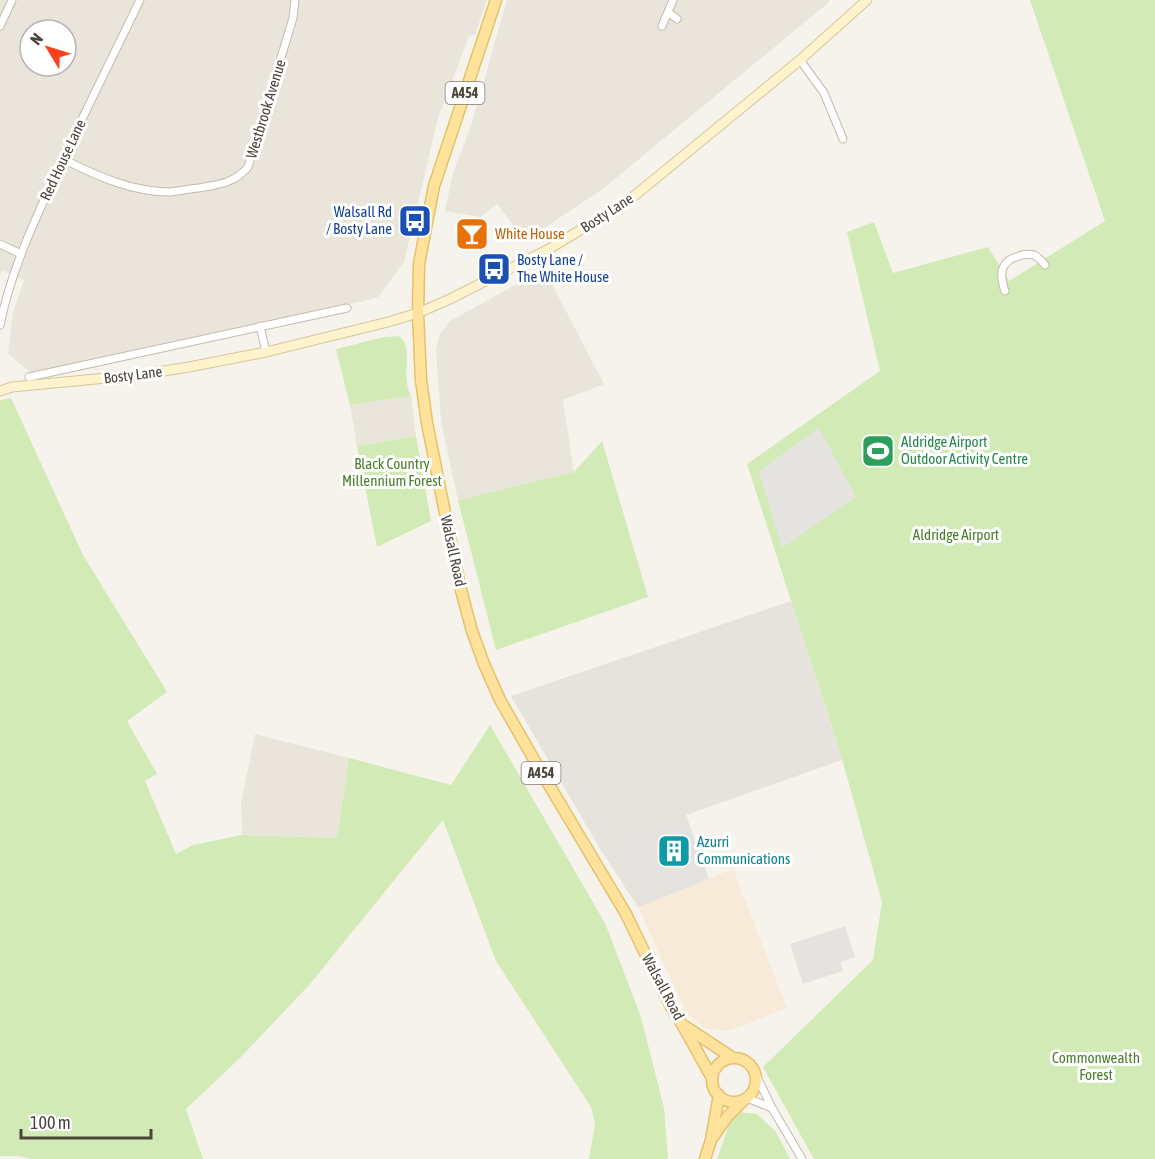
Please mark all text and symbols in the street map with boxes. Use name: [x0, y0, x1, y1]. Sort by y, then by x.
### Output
north arrow: [18, 18, 78, 78]
text: N: [26, 29, 46, 48]
street label: Westbrook Avenue: [242, 57, 289, 160]
road number: A454: [446, 82, 484, 104]
street label: Red House Lane: [36, 116, 89, 203]
street label: Bosty Lane: [577, 189, 636, 236]
place label: Walsall Rd / Bosty Lane: [326, 203, 392, 237]
bus stop icon: Walsall Rd / Bosty Lane: [397, 203, 433, 239]
bar icon: White House: [454, 216, 490, 252]
place label: White House: [495, 225, 565, 242]
bus stop icon: Bosty Lane / The White House: [476, 251, 512, 287]
place label: Bosty Lane / The White House: [517, 251, 609, 285]
street label: Bosty Lane: [103, 362, 163, 387]
sports icon: Aldridge Airport Outdoor Activity Centre: [860, 433, 896, 469]
place label: Aldridge Airport Outdoor Activity Centre: [901, 433, 1028, 467]
park label: Black Country Millennium Forest: [342, 455, 442, 489]
street label: Walsall Road: [438, 514, 469, 588]
park label: Aldridge Airport: [913, 526, 999, 543]
road number: A454: [522, 762, 560, 784]
building icon: Azurri Communications: [656, 833, 692, 869]
place label: Azurri Communications: [697, 833, 790, 867]
street label: Walsall Road: [639, 951, 688, 1023]
park label: Commonwealth Forest: [1052, 1049, 1140, 1083]
scale bar: [21, 1102, 152, 1140]
text: 100 m: [30, 1112, 71, 1133]

